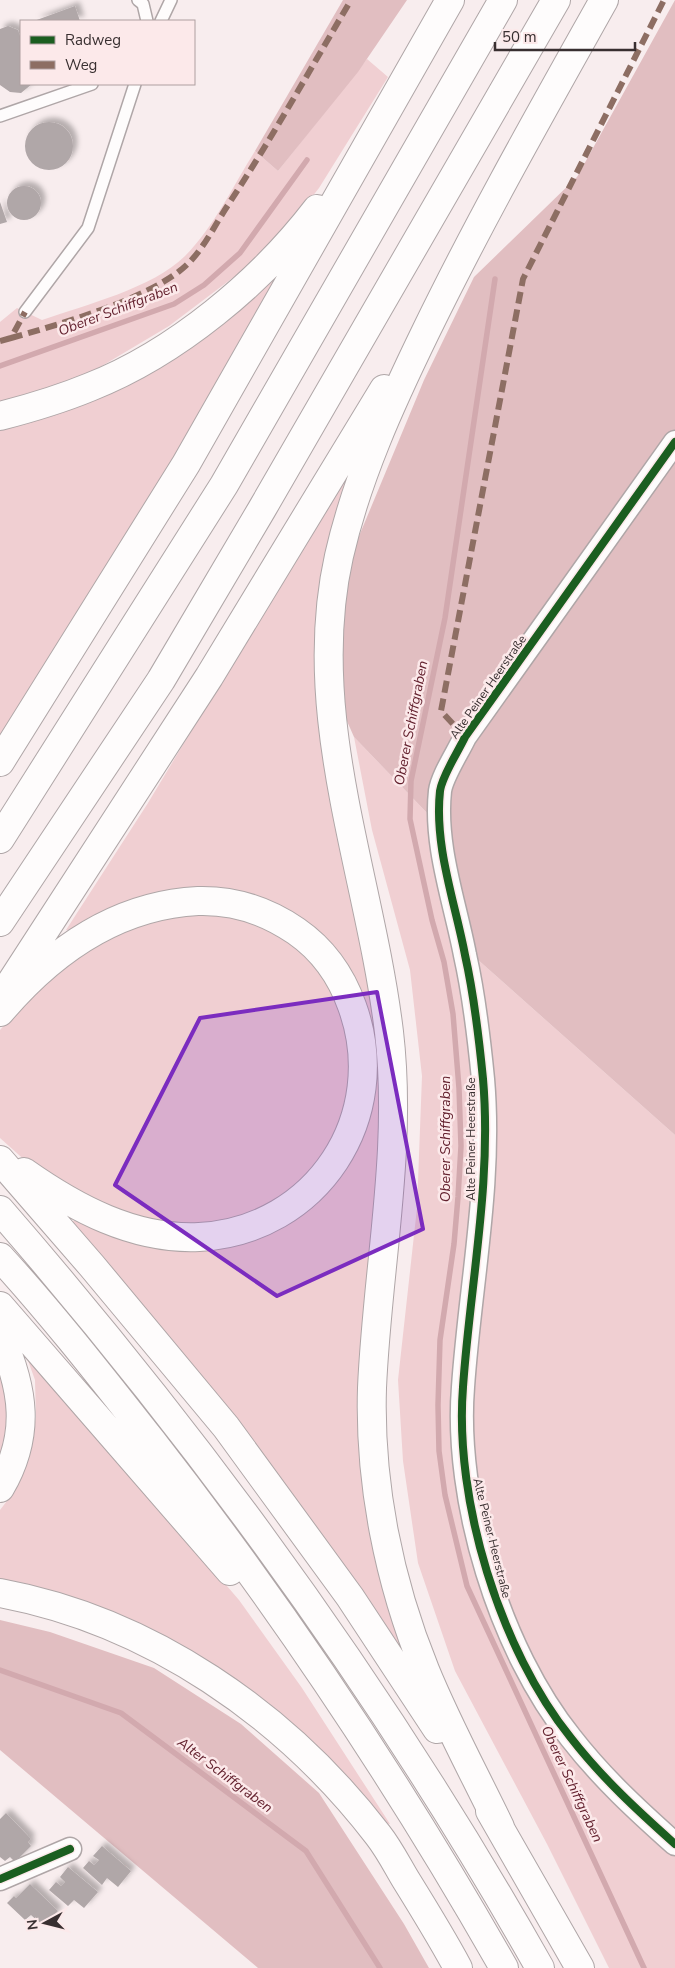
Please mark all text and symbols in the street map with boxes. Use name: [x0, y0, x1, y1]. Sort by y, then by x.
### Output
legend: [20, 20, 195, 85]
scale bar: [495, 20, 635, 52]
text: 50 m: [502, 27, 537, 47]
text: Radweg: [65, 30, 121, 50]
text: Weg: [65, 55, 97, 75]
water label: Oberer Schiffgraben: [55, 277, 181, 341]
street label: Alte Peiner Heerstraße: [446, 632, 530, 742]
water label: Oberer Schiffgraben: [390, 659, 432, 787]
water label: Oberer Schiffgraben: [436, 1076, 455, 1202]
street label: Alte Peiner Heerstraße: [463, 1077, 479, 1201]
street label: Alte Peiner Heerstraße: [469, 1476, 515, 1600]
water label: Oberer Schiffgraben: [537, 1723, 607, 1845]
water label: Alter Schiffgraben: [173, 1732, 276, 1817]
north arrow: [20, 1898, 70, 1948]
text: N: [23, 1918, 43, 1931]

